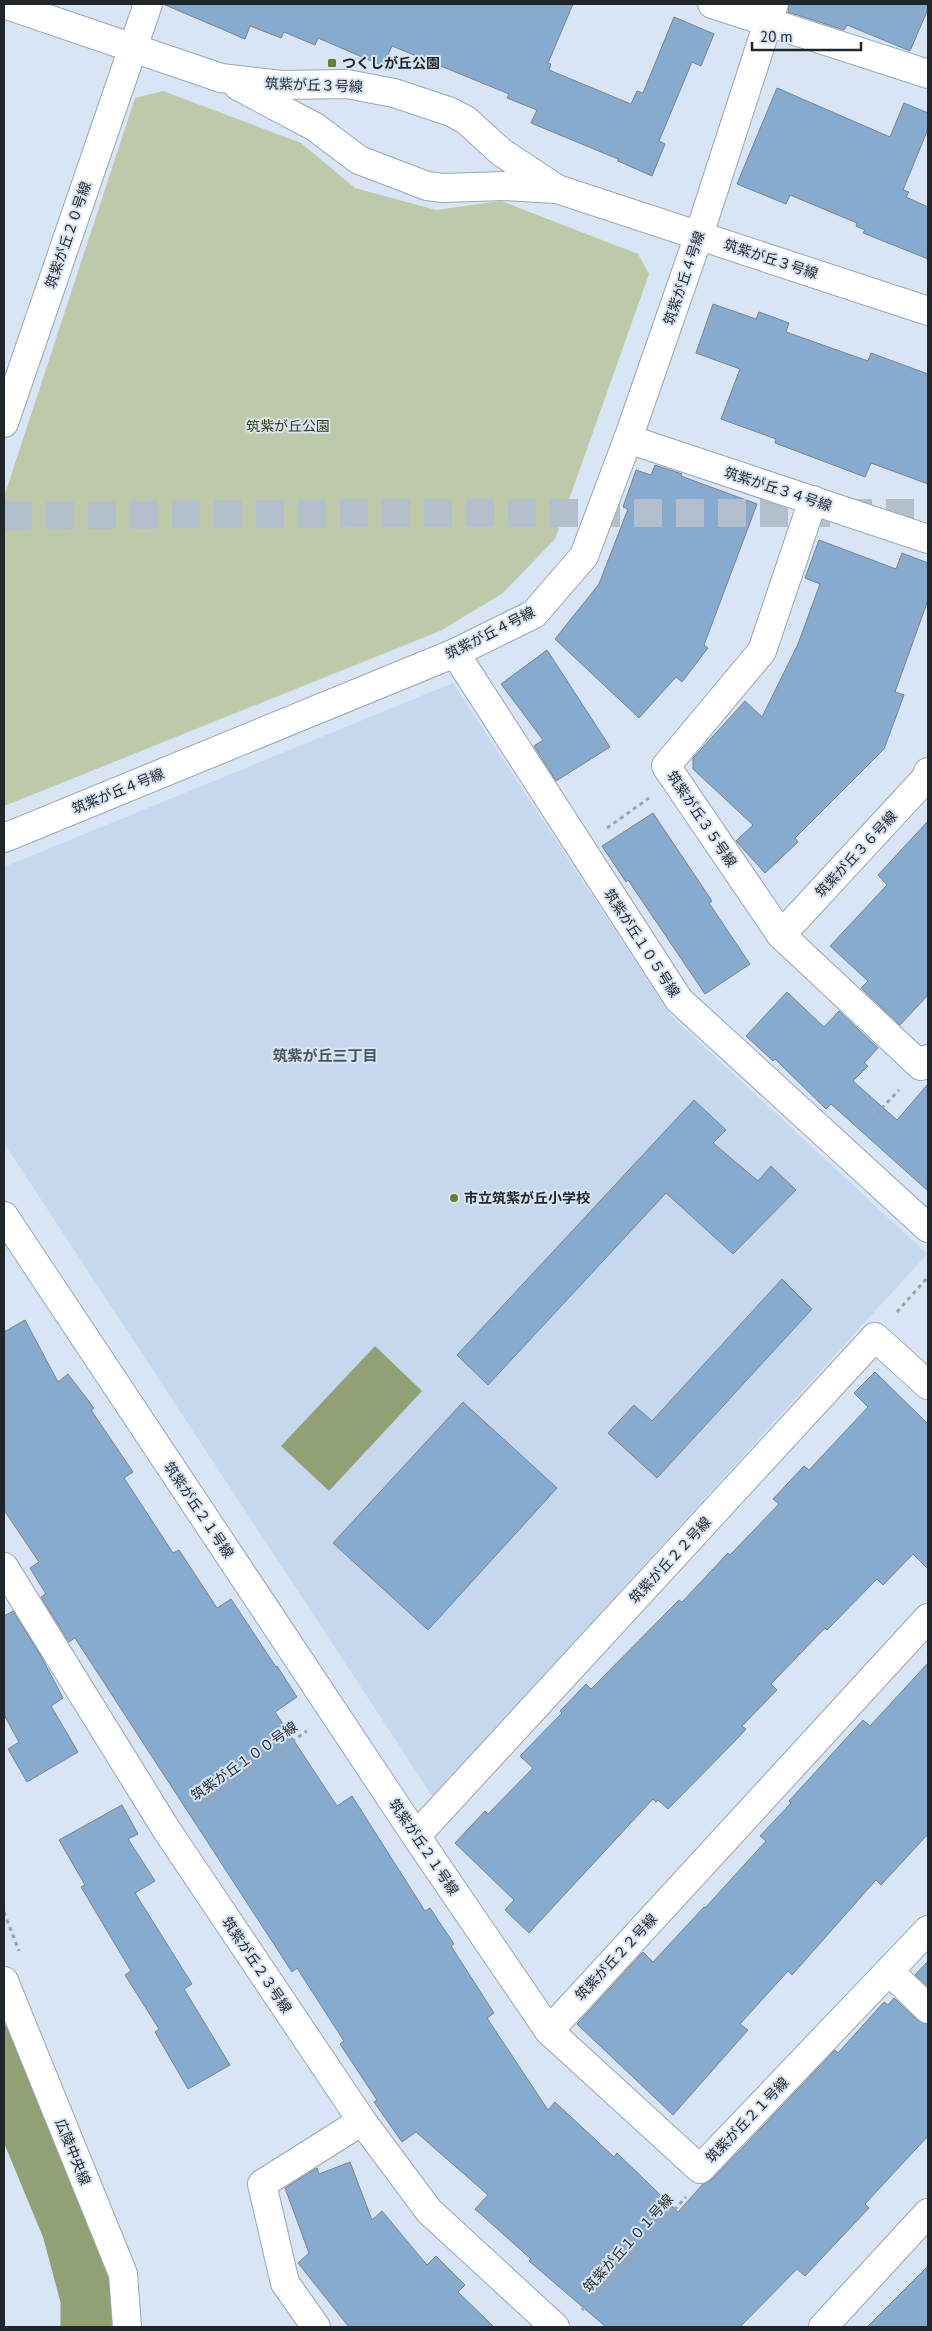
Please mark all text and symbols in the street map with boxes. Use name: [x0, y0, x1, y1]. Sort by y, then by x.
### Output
scale bar: [752, 20, 861, 52]
text: 20 m: [760, 27, 793, 46]
place label: つくしが丘公園: [342, 54, 440, 72]
marker: つくしが丘公園: [326, 57, 338, 69]
street label: 筑紫が丘３号線: [265, 74, 363, 96]
street label: 筑紫が丘２０号線: [41, 179, 95, 291]
street label: 筑紫が丘４号線: [660, 229, 708, 327]
street label: 筑紫が丘３号線: [722, 235, 820, 283]
park label: 筑紫が丘公園: [246, 417, 330, 435]
street label: 筑紫が丘３４号線: [722, 463, 834, 515]
street label: 筑紫が丘４号線: [442, 603, 538, 663]
street label: 筑紫が丘４号線: [69, 764, 167, 818]
street label: 筑紫が丘３５号線: [663, 768, 741, 870]
street label: 筑紫が丘３６号線: [811, 807, 901, 901]
street label: 筑紫が丘１０５号線: [600, 885, 684, 1001]
district label: 筑紫が丘三丁目: [272, 1046, 378, 1065]
place label: 市立筑紫が丘小学校: [464, 1189, 590, 1207]
marker: 市立筑紫が丘小学校: [448, 1192, 460, 1204]
street label: 筑紫が丘２１号線: [160, 1459, 238, 1561]
street label: 筑紫が丘２２号線: [625, 1513, 715, 1607]
street label: 筑紫が丘１００号線: [187, 1717, 301, 1805]
street label: 筑紫が丘２１号線: [385, 1796, 463, 1898]
street label: 筑紫が丘２２号線: [571, 1910, 661, 2004]
street label: 筑紫が丘２３号線: [218, 1914, 296, 2016]
street label: 筑紫が丘２１号線: [702, 2073, 792, 2167]
street label: 広陵中央線: [52, 2116, 94, 2188]
street label: 筑紫が丘１０１号線: [579, 2190, 677, 2296]

